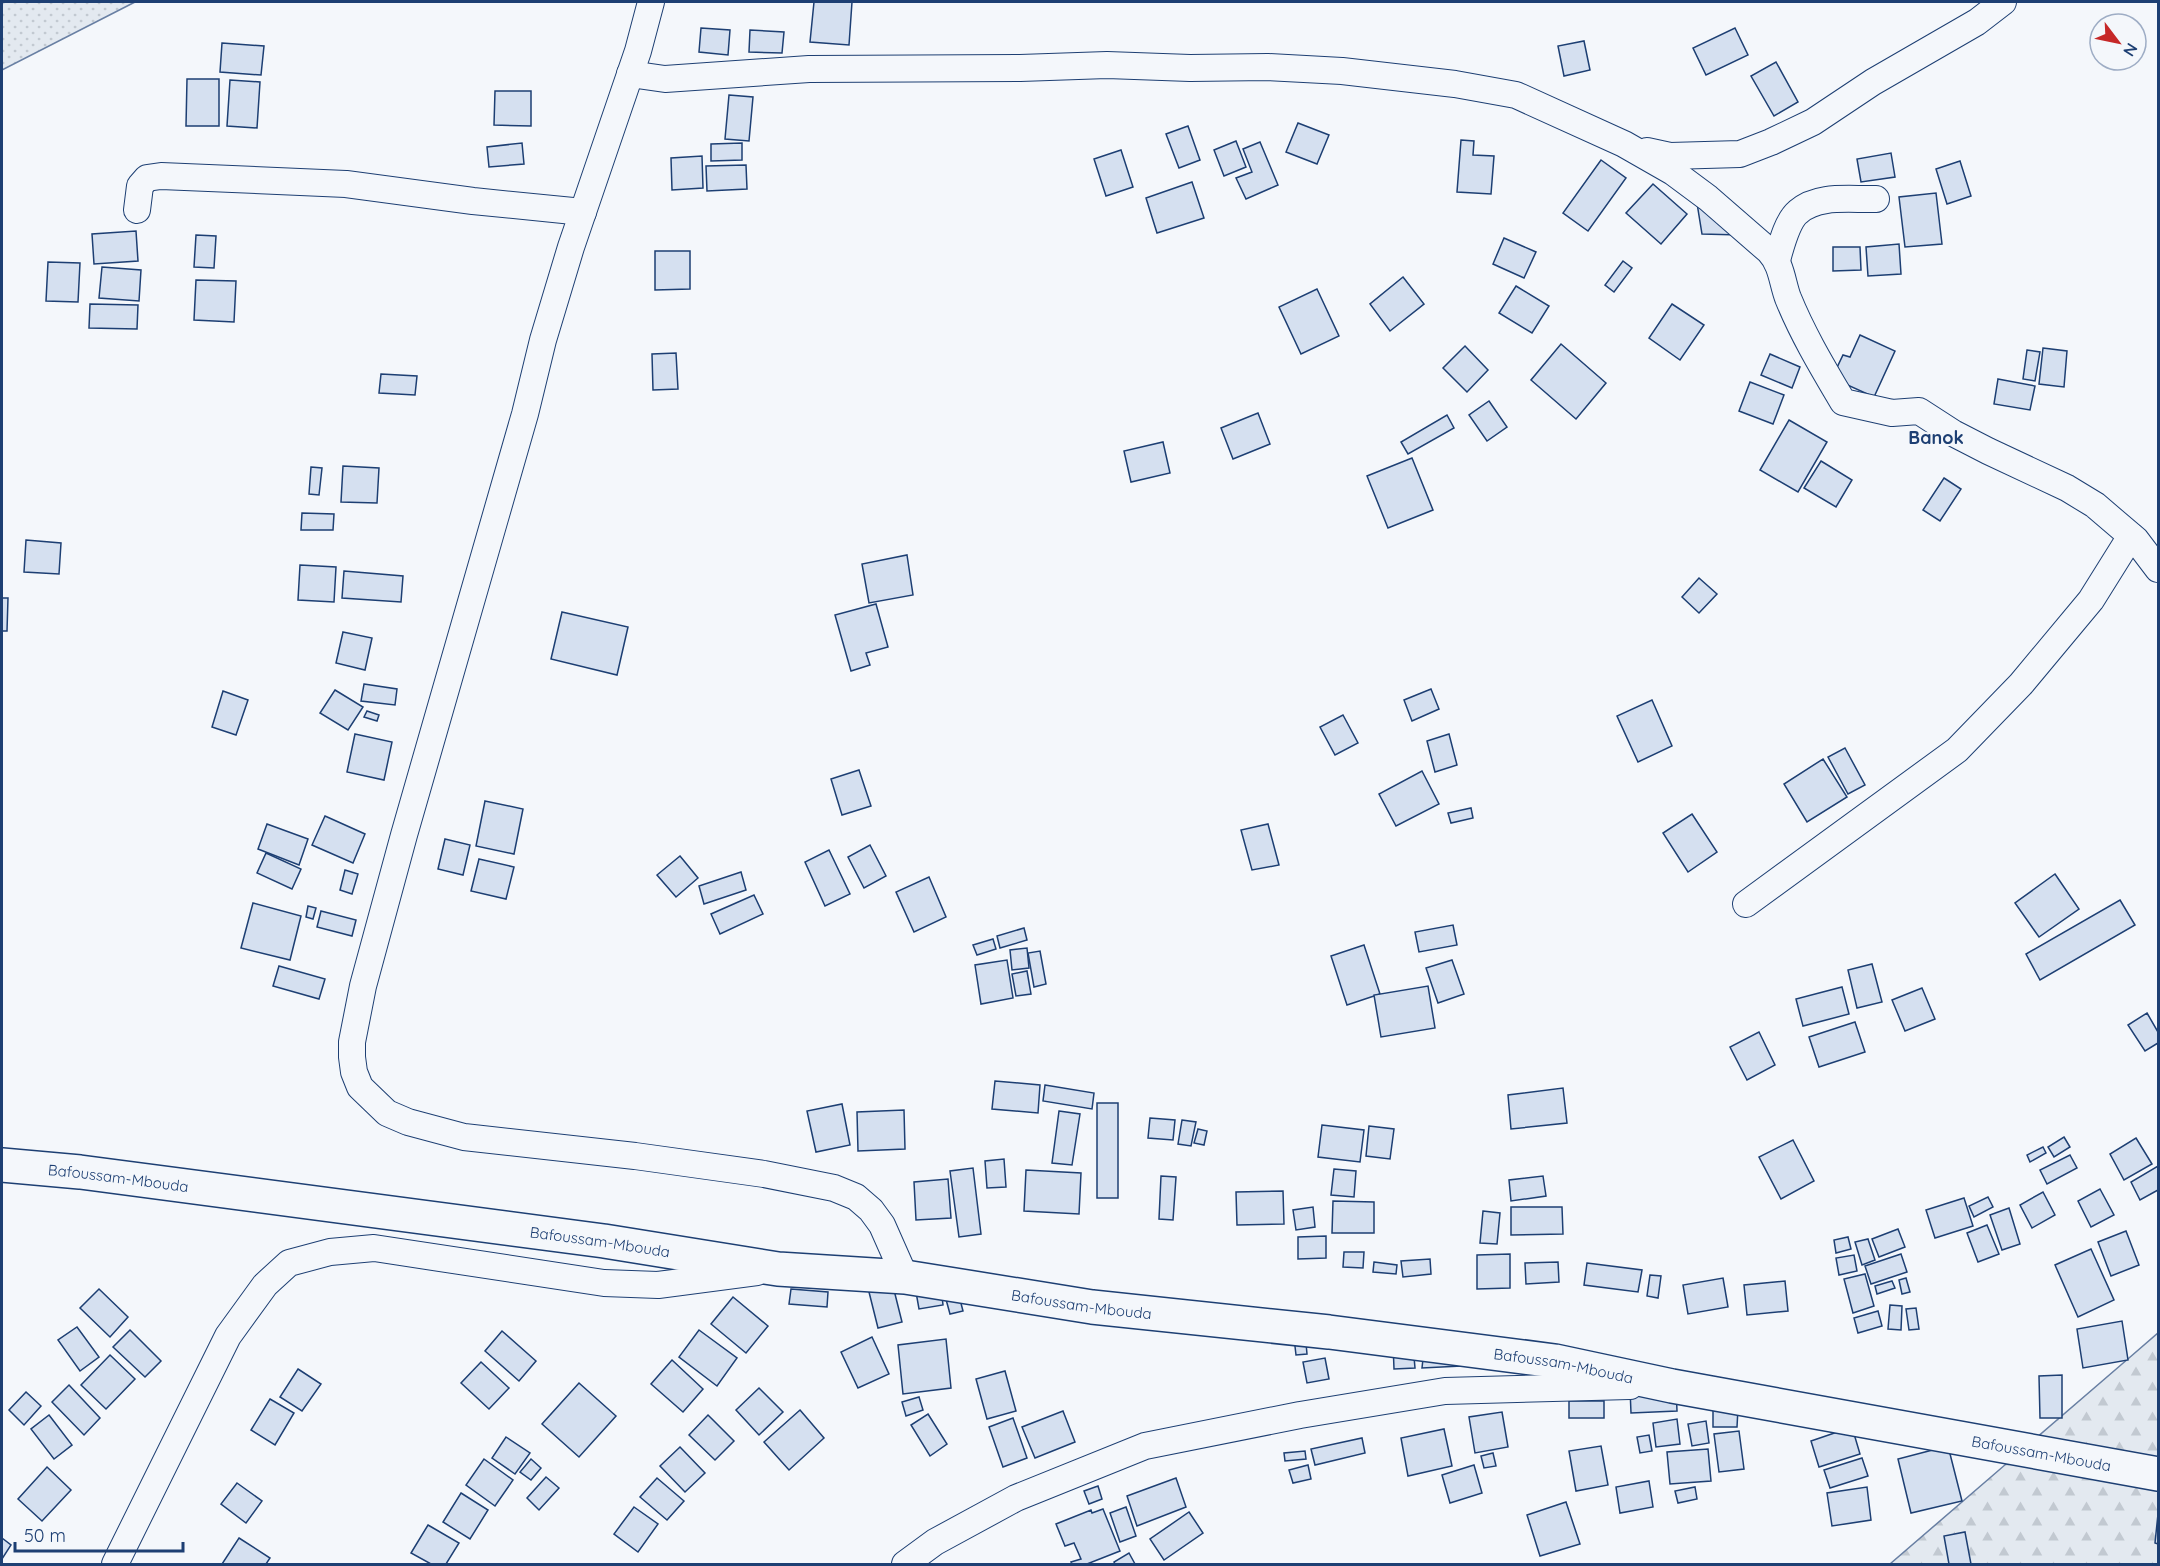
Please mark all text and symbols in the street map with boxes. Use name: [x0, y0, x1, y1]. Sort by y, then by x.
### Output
north arrow: [2088, 12, 2148, 72]
text: N: [2119, 40, 2142, 60]
district label: Banok: [1908, 426, 1964, 449]
street label: Bafoussam-Mbouda: [47, 1160, 190, 1196]
street label: Bafoussam-Mbouda: [529, 1222, 672, 1261]
street label: Bafoussam-Mbouda: [1010, 1285, 1153, 1323]
street label: Bafoussam-Mbouda: [1493, 1344, 1635, 1387]
street label: Bafoussam-Mbouda: [1970, 1431, 2113, 1475]
scale bar: [15, 1515, 183, 1553]
text: 50 m: [24, 1524, 66, 1547]

